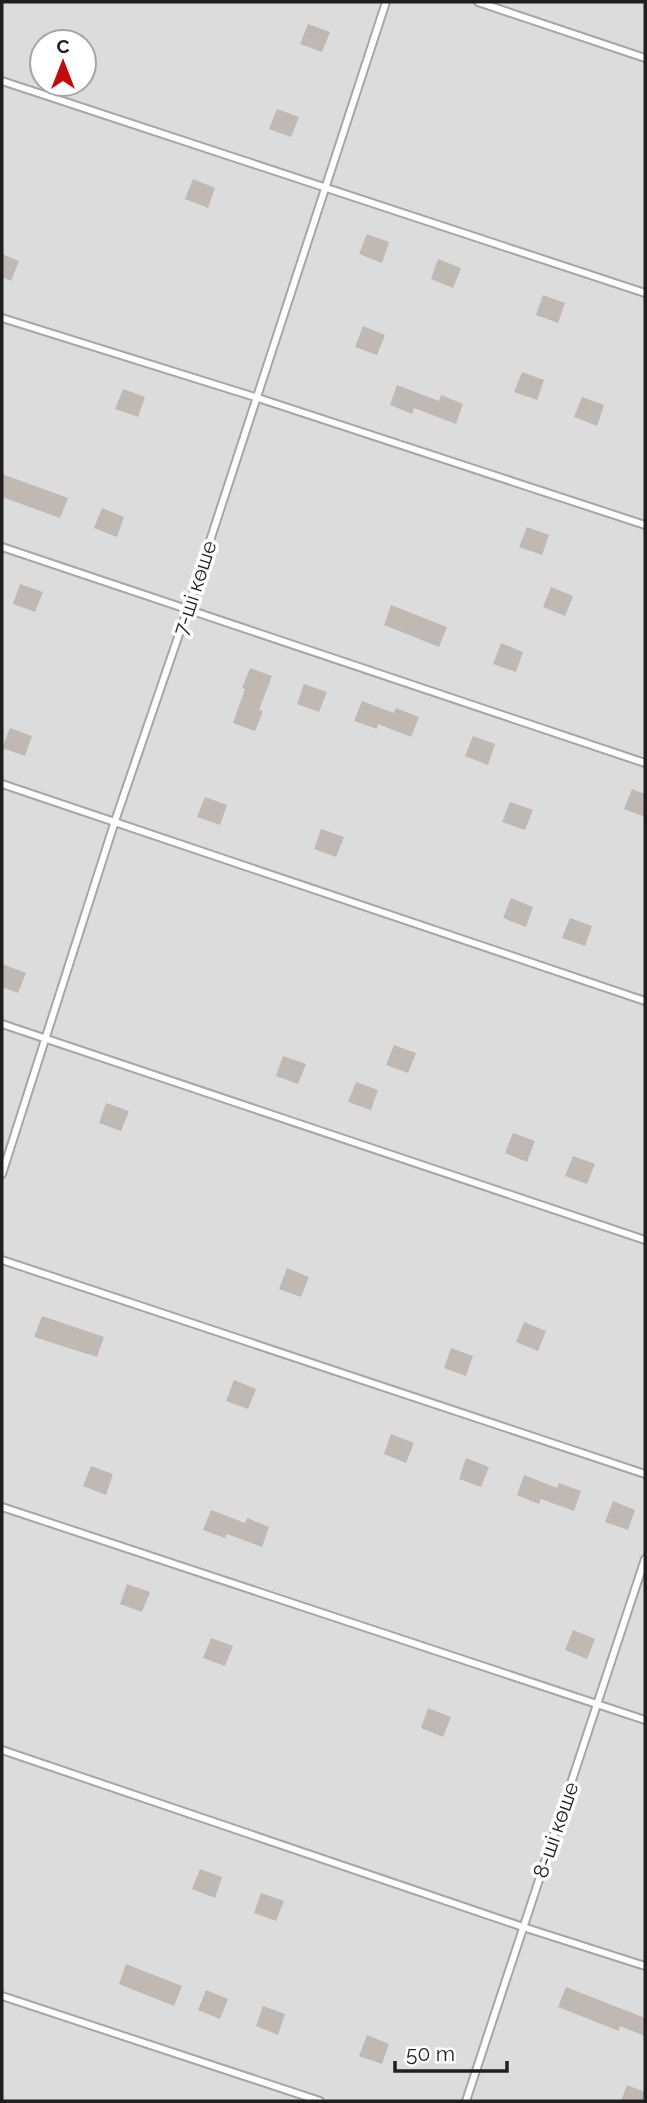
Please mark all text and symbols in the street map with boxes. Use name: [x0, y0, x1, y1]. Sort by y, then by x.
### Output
north arrow: [28, 28, 98, 98]
text: С: [56, 35, 70, 57]
street label: 7-ші көше: [167, 537, 222, 638]
street label: 8-ші көше: [527, 1779, 584, 1881]
scale bar: [395, 2030, 507, 2074]
text: 50 m: [406, 2041, 455, 2066]

